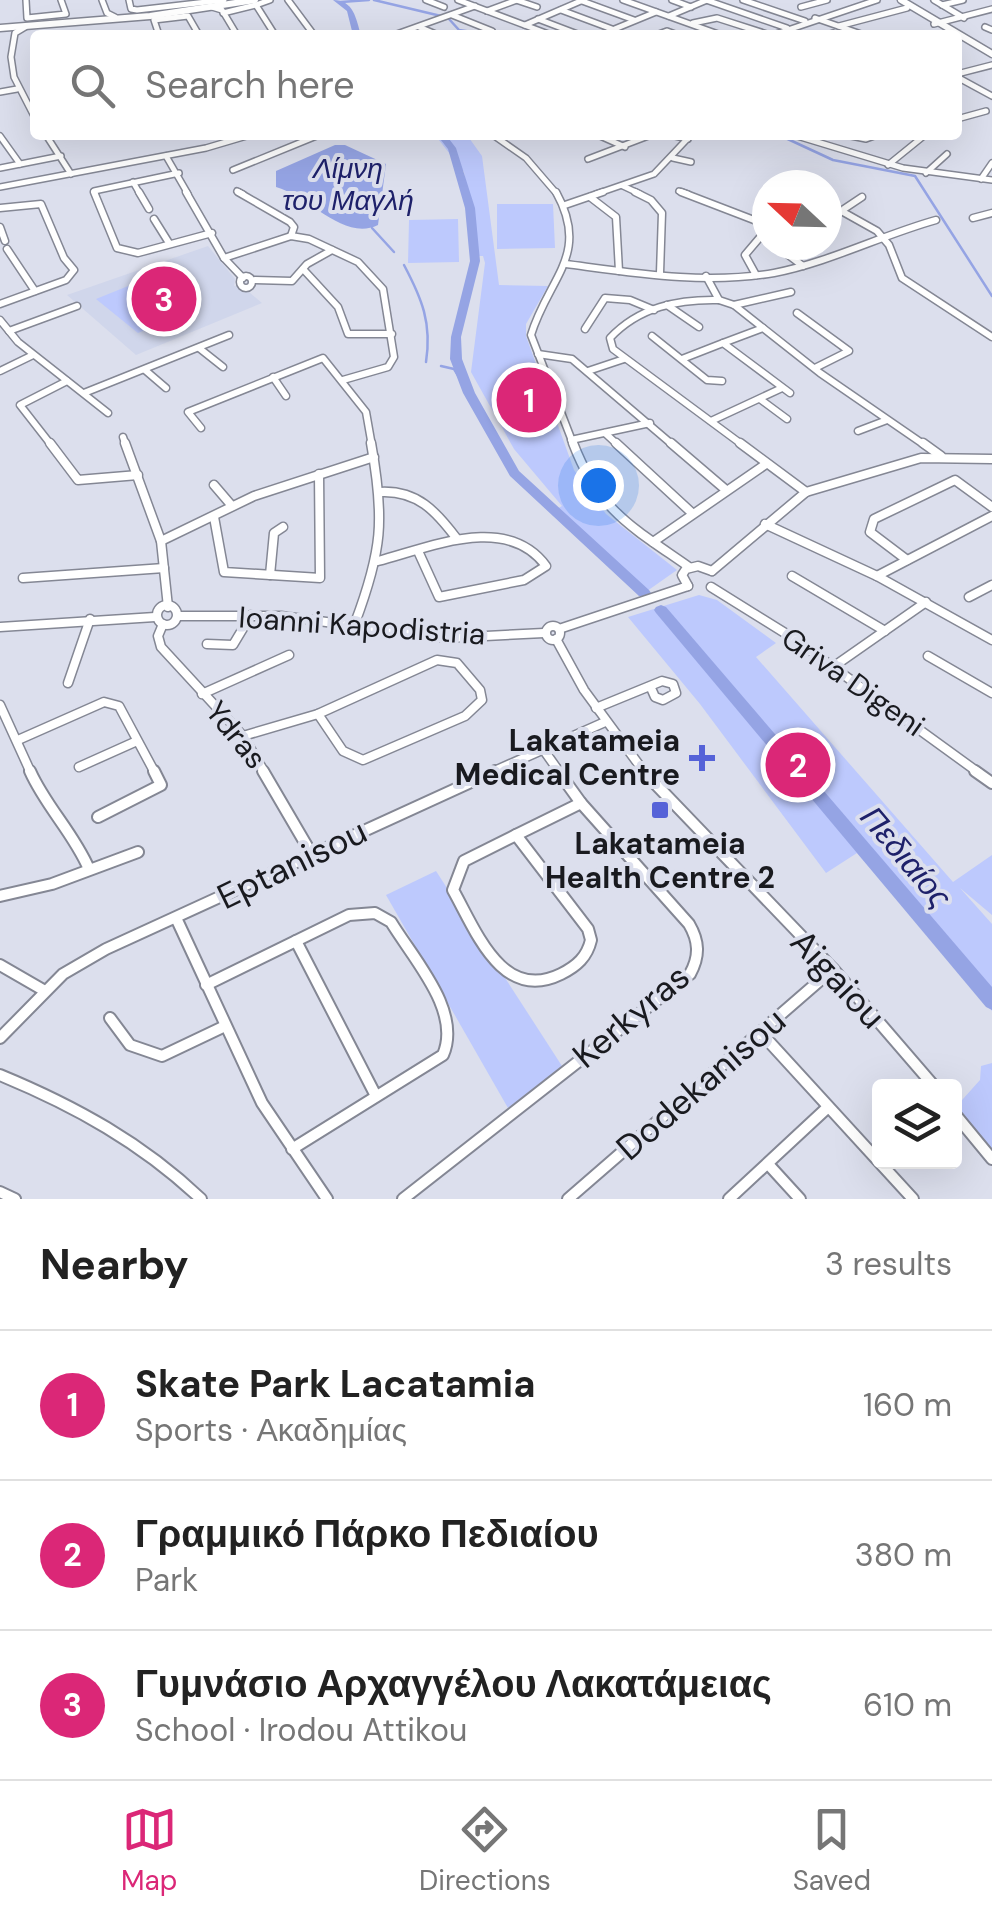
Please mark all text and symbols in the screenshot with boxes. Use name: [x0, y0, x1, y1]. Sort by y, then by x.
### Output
search box: [30, 30, 962, 140]
icon: search: [65, 58, 120, 113]
text: Search here: [145, 60, 355, 110]
water label: Λίμνη του Μαγλή: [282, 150, 414, 219]
north arrow: [752, 170, 842, 260]
pin: 3: [132, 262, 196, 336]
pin: 1: [496, 362, 562, 438]
your location: [573, 460, 624, 511]
street label: Ioanni Kapodistria: [237, 597, 487, 654]
street label: Griva Digeni: [774, 618, 932, 745]
street label: Ydras: [197, 693, 275, 777]
place label: Lakatameia Medical Centre: [455, 721, 680, 794]
pin: 2: [766, 728, 830, 802]
marker: Lakatameia Medical Centre: [689, 745, 715, 771]
water label: Πεδιαίος: [851, 797, 961, 917]
marker: Lakatameia Health Centre 2: [649, 799, 671, 821]
street label: Eptanisou: [210, 808, 374, 920]
place label: Lakatameia Health Centre 2: [545, 824, 775, 897]
street label: Aigaiou: [780, 920, 896, 1038]
street label: Kerkyras: [563, 954, 699, 1078]
street label: Dodekanisou: [607, 998, 795, 1170]
map controls: [872, 1079, 962, 1169]
button: layers: [872, 1079, 962, 1169]
text: Nearby: [40, 1237, 189, 1292]
text: 3 results: [825, 1243, 952, 1285]
text: Skate Park Lacatamia: [135, 1359, 536, 1409]
text: 1: [67, 1384, 78, 1426]
text: 160 m: [863, 1384, 952, 1426]
text: Sports · Ακαδημίας: [135, 1409, 407, 1451]
text: Γραμμικό Πάρκο Πεδιαίου: [135, 1509, 599, 1559]
text: 2: [63, 1534, 82, 1576]
text: 380 m: [855, 1534, 952, 1576]
text: Park: [135, 1559, 198, 1601]
text: Γυμνάσιο Αρχαγγέλου Λακατάμειας: [135, 1659, 772, 1709]
text: 3: [63, 1684, 82, 1726]
text: 610 m: [863, 1684, 952, 1726]
text: School · Irodou Attikou: [135, 1709, 467, 1751]
tab: Map: [121, 1802, 177, 1899]
tab: Directions: [419, 1802, 551, 1899]
tab: Saved: [793, 1802, 871, 1899]

